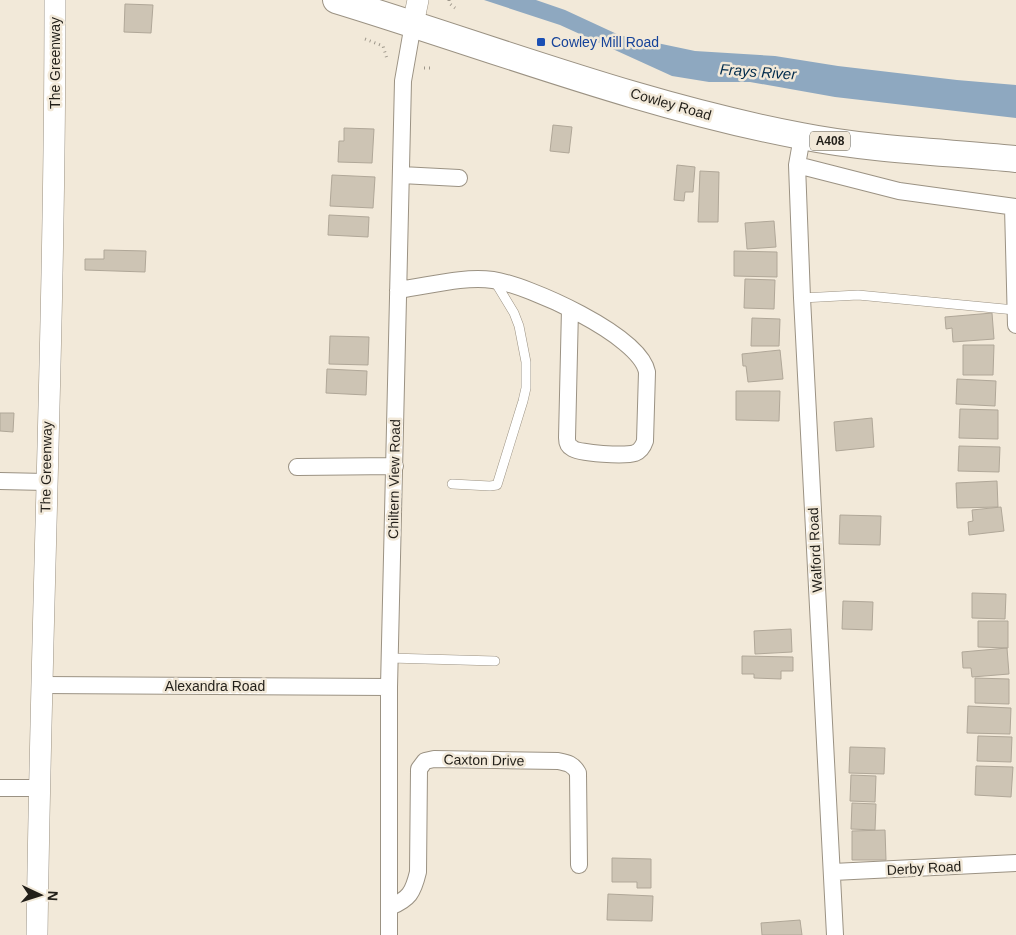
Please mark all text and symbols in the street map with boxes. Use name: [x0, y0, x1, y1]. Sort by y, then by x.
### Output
street label: The Greenway: [47, 17, 63, 109]
place label: Cowley Mill Road: [551, 34, 659, 50]
marker: Cowley Mill Road: [535, 36, 547, 48]
water label: Frays River: [719, 60, 798, 83]
street label: Cowley Road: [629, 85, 713, 123]
road number: A408: [810, 132, 850, 150]
street label: Chiltern View Road: [385, 419, 403, 539]
street label: The Greenway: [37, 421, 55, 513]
street label: Walford Road: [805, 507, 825, 593]
street label: Alexandra Road: [165, 678, 265, 694]
street label: Caxton Drive: [443, 751, 525, 769]
street label: Derby Road: [886, 858, 962, 878]
north arrow: [15, 870, 65, 920]
text: N: [45, 890, 61, 902]

